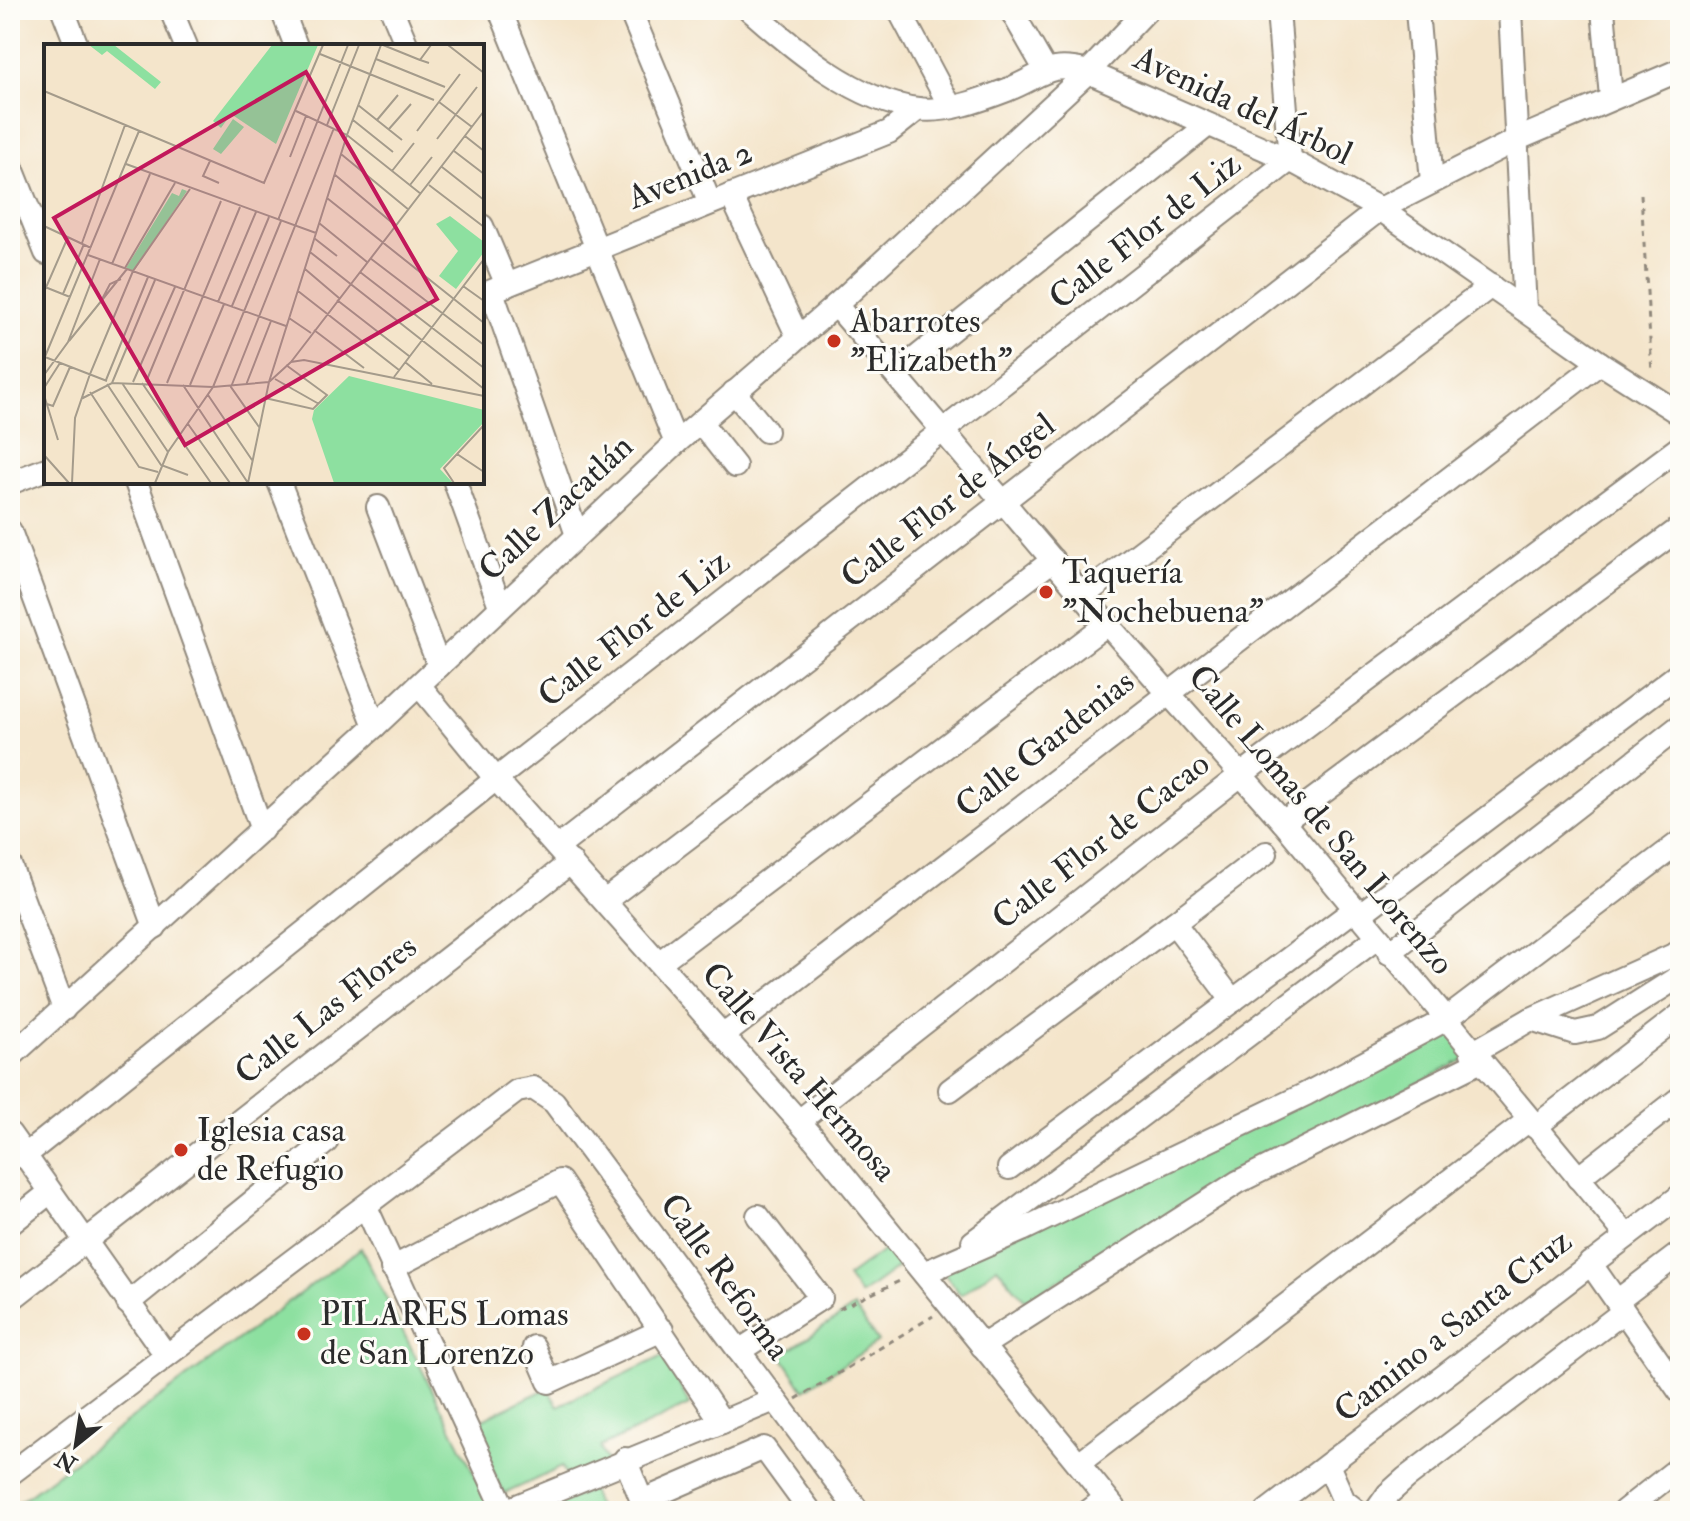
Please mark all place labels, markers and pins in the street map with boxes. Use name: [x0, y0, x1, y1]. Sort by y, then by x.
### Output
place label: Abarrotes "Elizabeth": [849, 300, 1012, 382]
marker: Abarrotes "Elizabeth": [825, 332, 843, 350]
place label: Taquería "Nochebuena": [1062, 551, 1264, 633]
marker: Taquería "Nochebuena": [1037, 583, 1055, 601]
place label: Iglesia casa de Refugio: [197, 1109, 346, 1191]
marker: Iglesia casa de Refugio: [172, 1141, 190, 1159]
place label: PILARES Lomas de San Lorenzo: [320, 1293, 569, 1375]
marker: PILARES Lomas de San Lorenzo: [295, 1325, 313, 1343]

